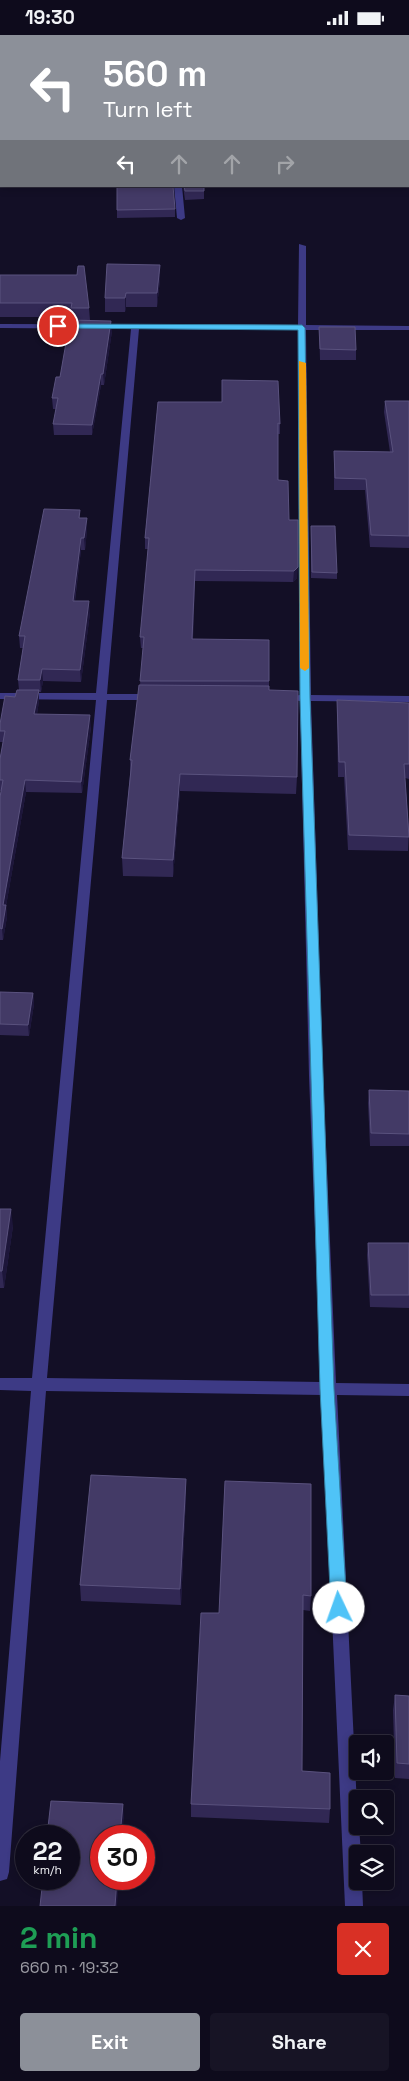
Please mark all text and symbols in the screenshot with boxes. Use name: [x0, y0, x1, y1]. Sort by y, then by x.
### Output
text: 19:30: [25, 5, 75, 30]
text: 560 m: [103, 52, 207, 96]
icon: left: [20, 55, 85, 120]
text: Turn left: [103, 95, 193, 123]
icon: left: [112, 150, 140, 178]
icon: ahead: [165, 150, 193, 178]
icon: ahead: [218, 150, 246, 178]
icon: right: [271, 150, 299, 178]
pin: [37, 305, 79, 347]
icon: arrive: [44, 312, 72, 340]
position arrow: [312, 1581, 364, 1633]
map controls: [349, 1735, 394, 1890]
button: sound: [349, 1735, 394, 1780]
button: search: [349, 1790, 394, 1835]
speed limit sign: 30: [90, 1825, 155, 1890]
text: 22: [33, 1835, 62, 1867]
button: layers: [349, 1845, 394, 1890]
text: km/h: [33, 1862, 62, 1878]
text: 2 min: [20, 1918, 98, 1957]
button: close: [337, 1923, 389, 1975]
text: 660 m · 19:32: [20, 1957, 119, 1978]
button: Exit: [20, 2013, 200, 2071]
button: Share: [210, 2013, 389, 2071]

